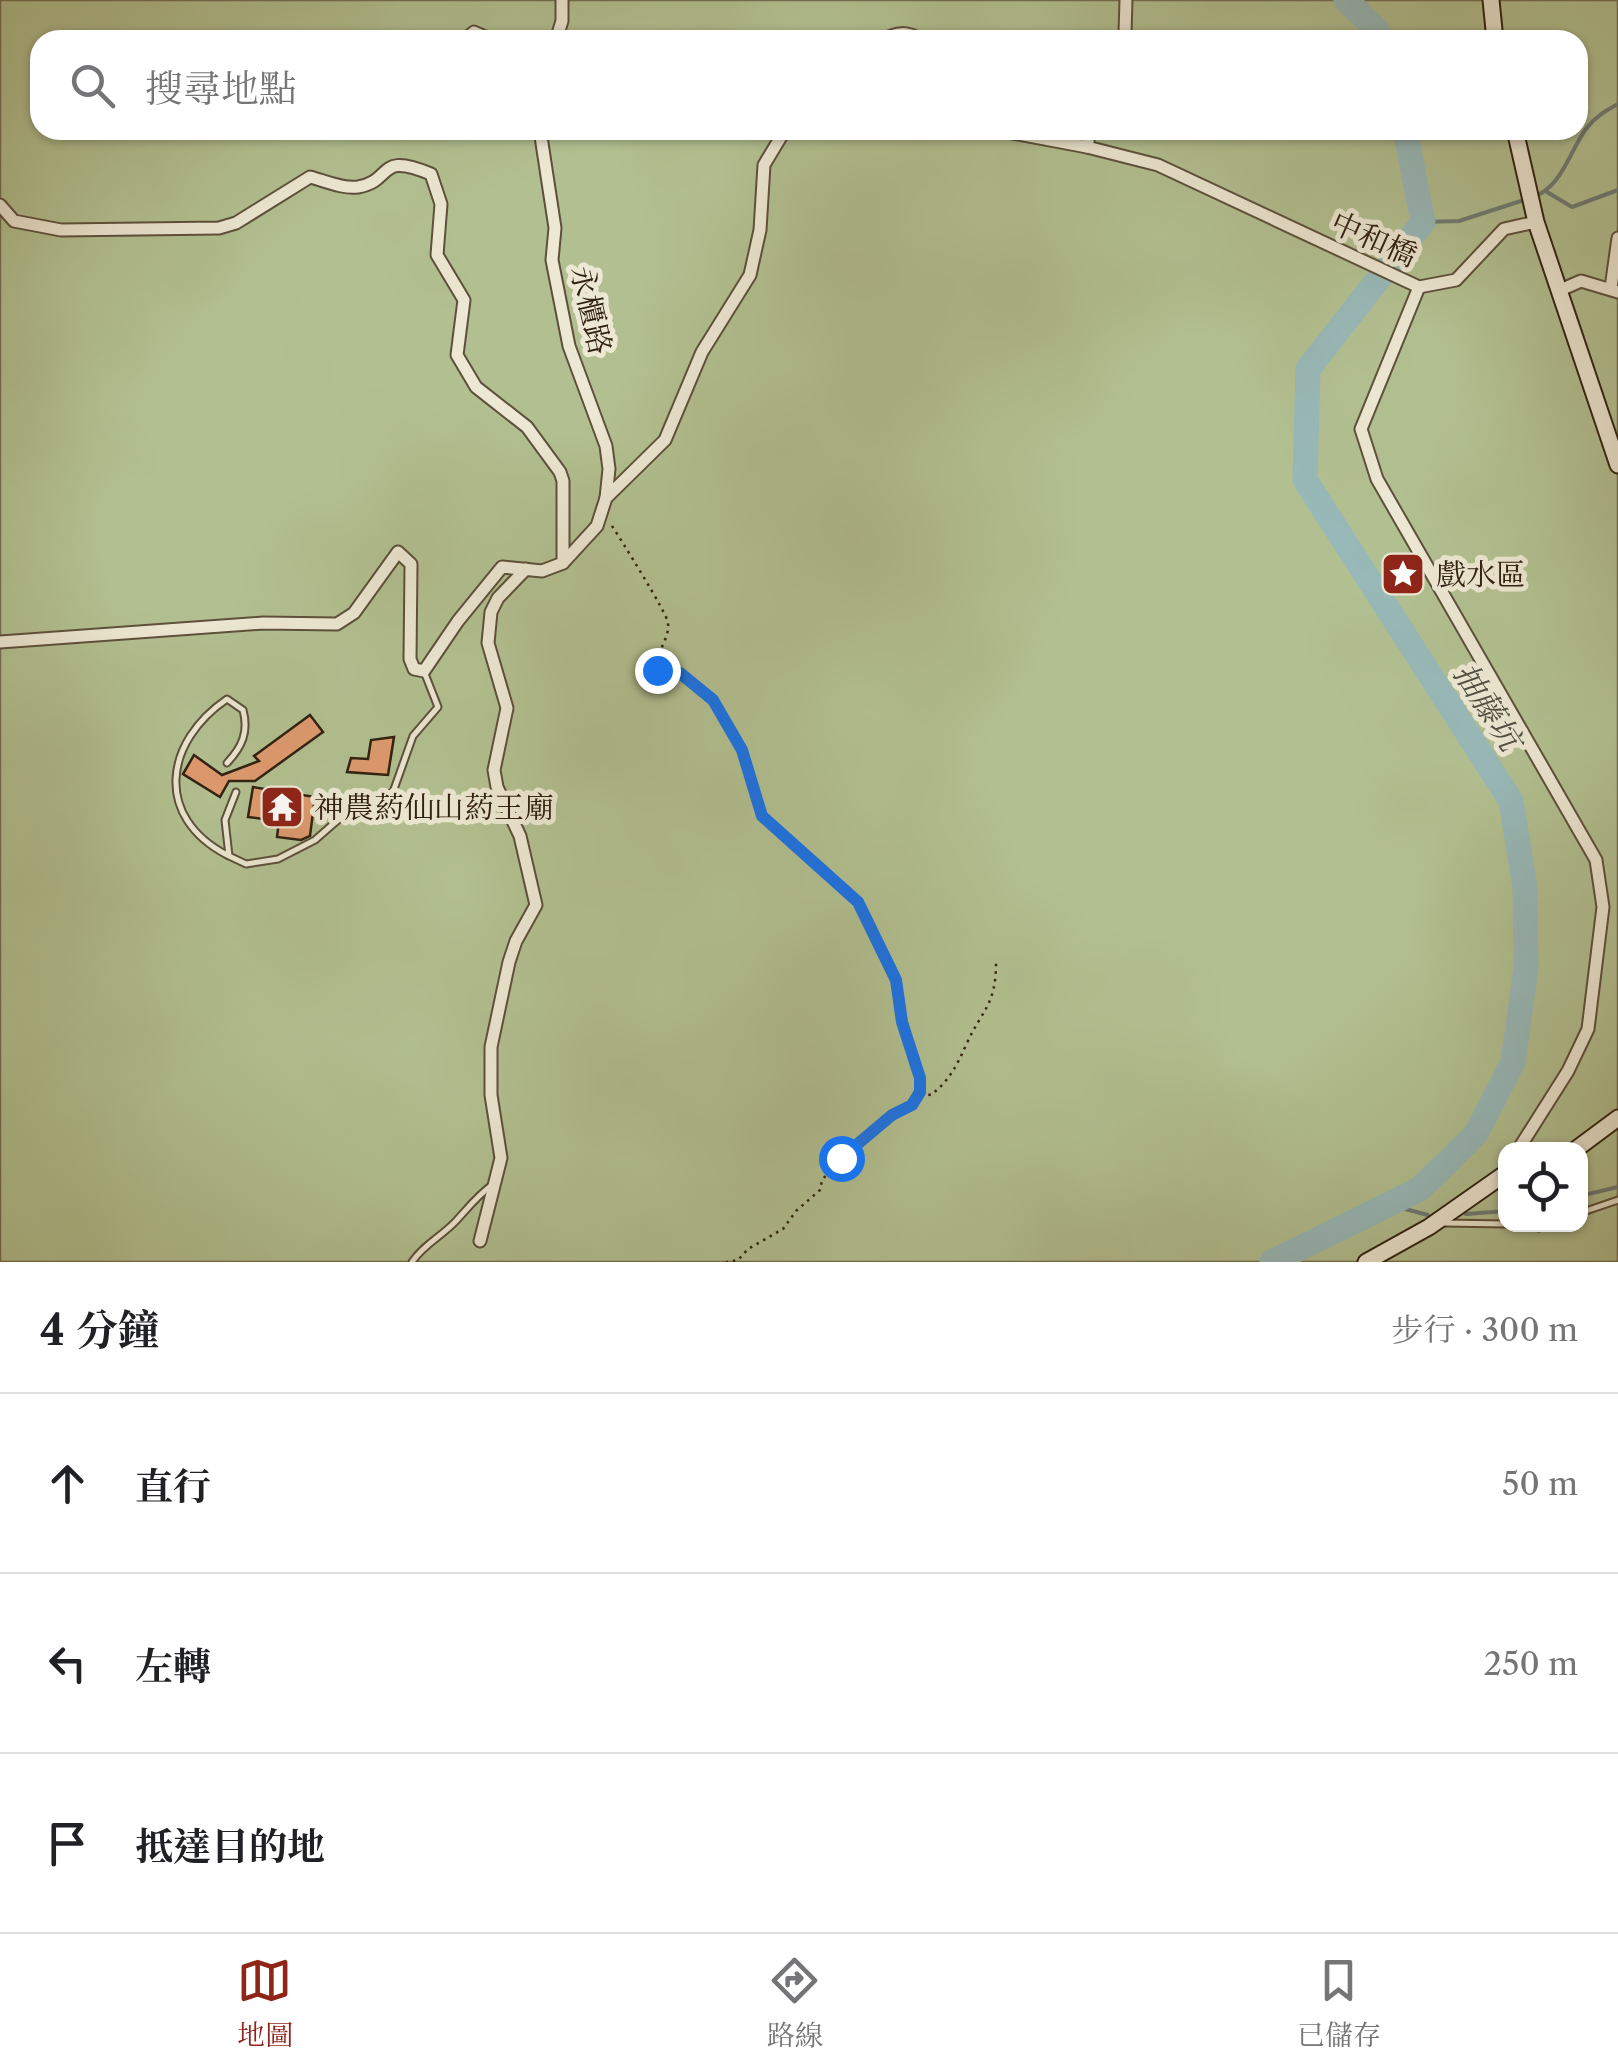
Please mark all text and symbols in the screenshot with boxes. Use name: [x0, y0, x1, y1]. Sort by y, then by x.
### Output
search box: [30, 30, 1588, 140]
icon: search: [65, 58, 120, 113]
text: 搜尋地點: [145, 65, 297, 112]
street label: 中和橋: [1325, 204, 1423, 274]
street label: 永櫃路: [563, 262, 619, 358]
place icon: 戲水區: [1380, 551, 1426, 597]
place label: 戲水區: [1436, 556, 1526, 593]
route end: [635, 648, 681, 694]
water label: 抽藤坑: [1445, 655, 1533, 761]
temple icon: 神農葯仙山葯王廟: [259, 784, 305, 830]
place label: 神農葯仙山葯王廟: [314, 789, 554, 826]
route start: [819, 1136, 865, 1182]
map controls: [1498, 1142, 1588, 1232]
button: locate: [1498, 1142, 1588, 1232]
text: 4 分鐘: [40, 1304, 159, 1356]
text: 步行 · 300 m: [1391, 1310, 1578, 1349]
icon: ahead: [40, 1456, 95, 1511]
text: 直行: [135, 1463, 211, 1510]
text: 50 m: [1502, 1464, 1578, 1503]
icon: left: [40, 1636, 95, 1691]
text: 左轉: [135, 1643, 211, 1690]
text: 250 m: [1484, 1644, 1578, 1683]
icon: arrive: [40, 1816, 95, 1871]
text: 抵達目的地: [135, 1823, 325, 1870]
tab: 地圖: [237, 1953, 293, 2053]
tab: 路線: [767, 1953, 823, 2053]
tab: 已儲存: [1297, 1953, 1381, 2053]

